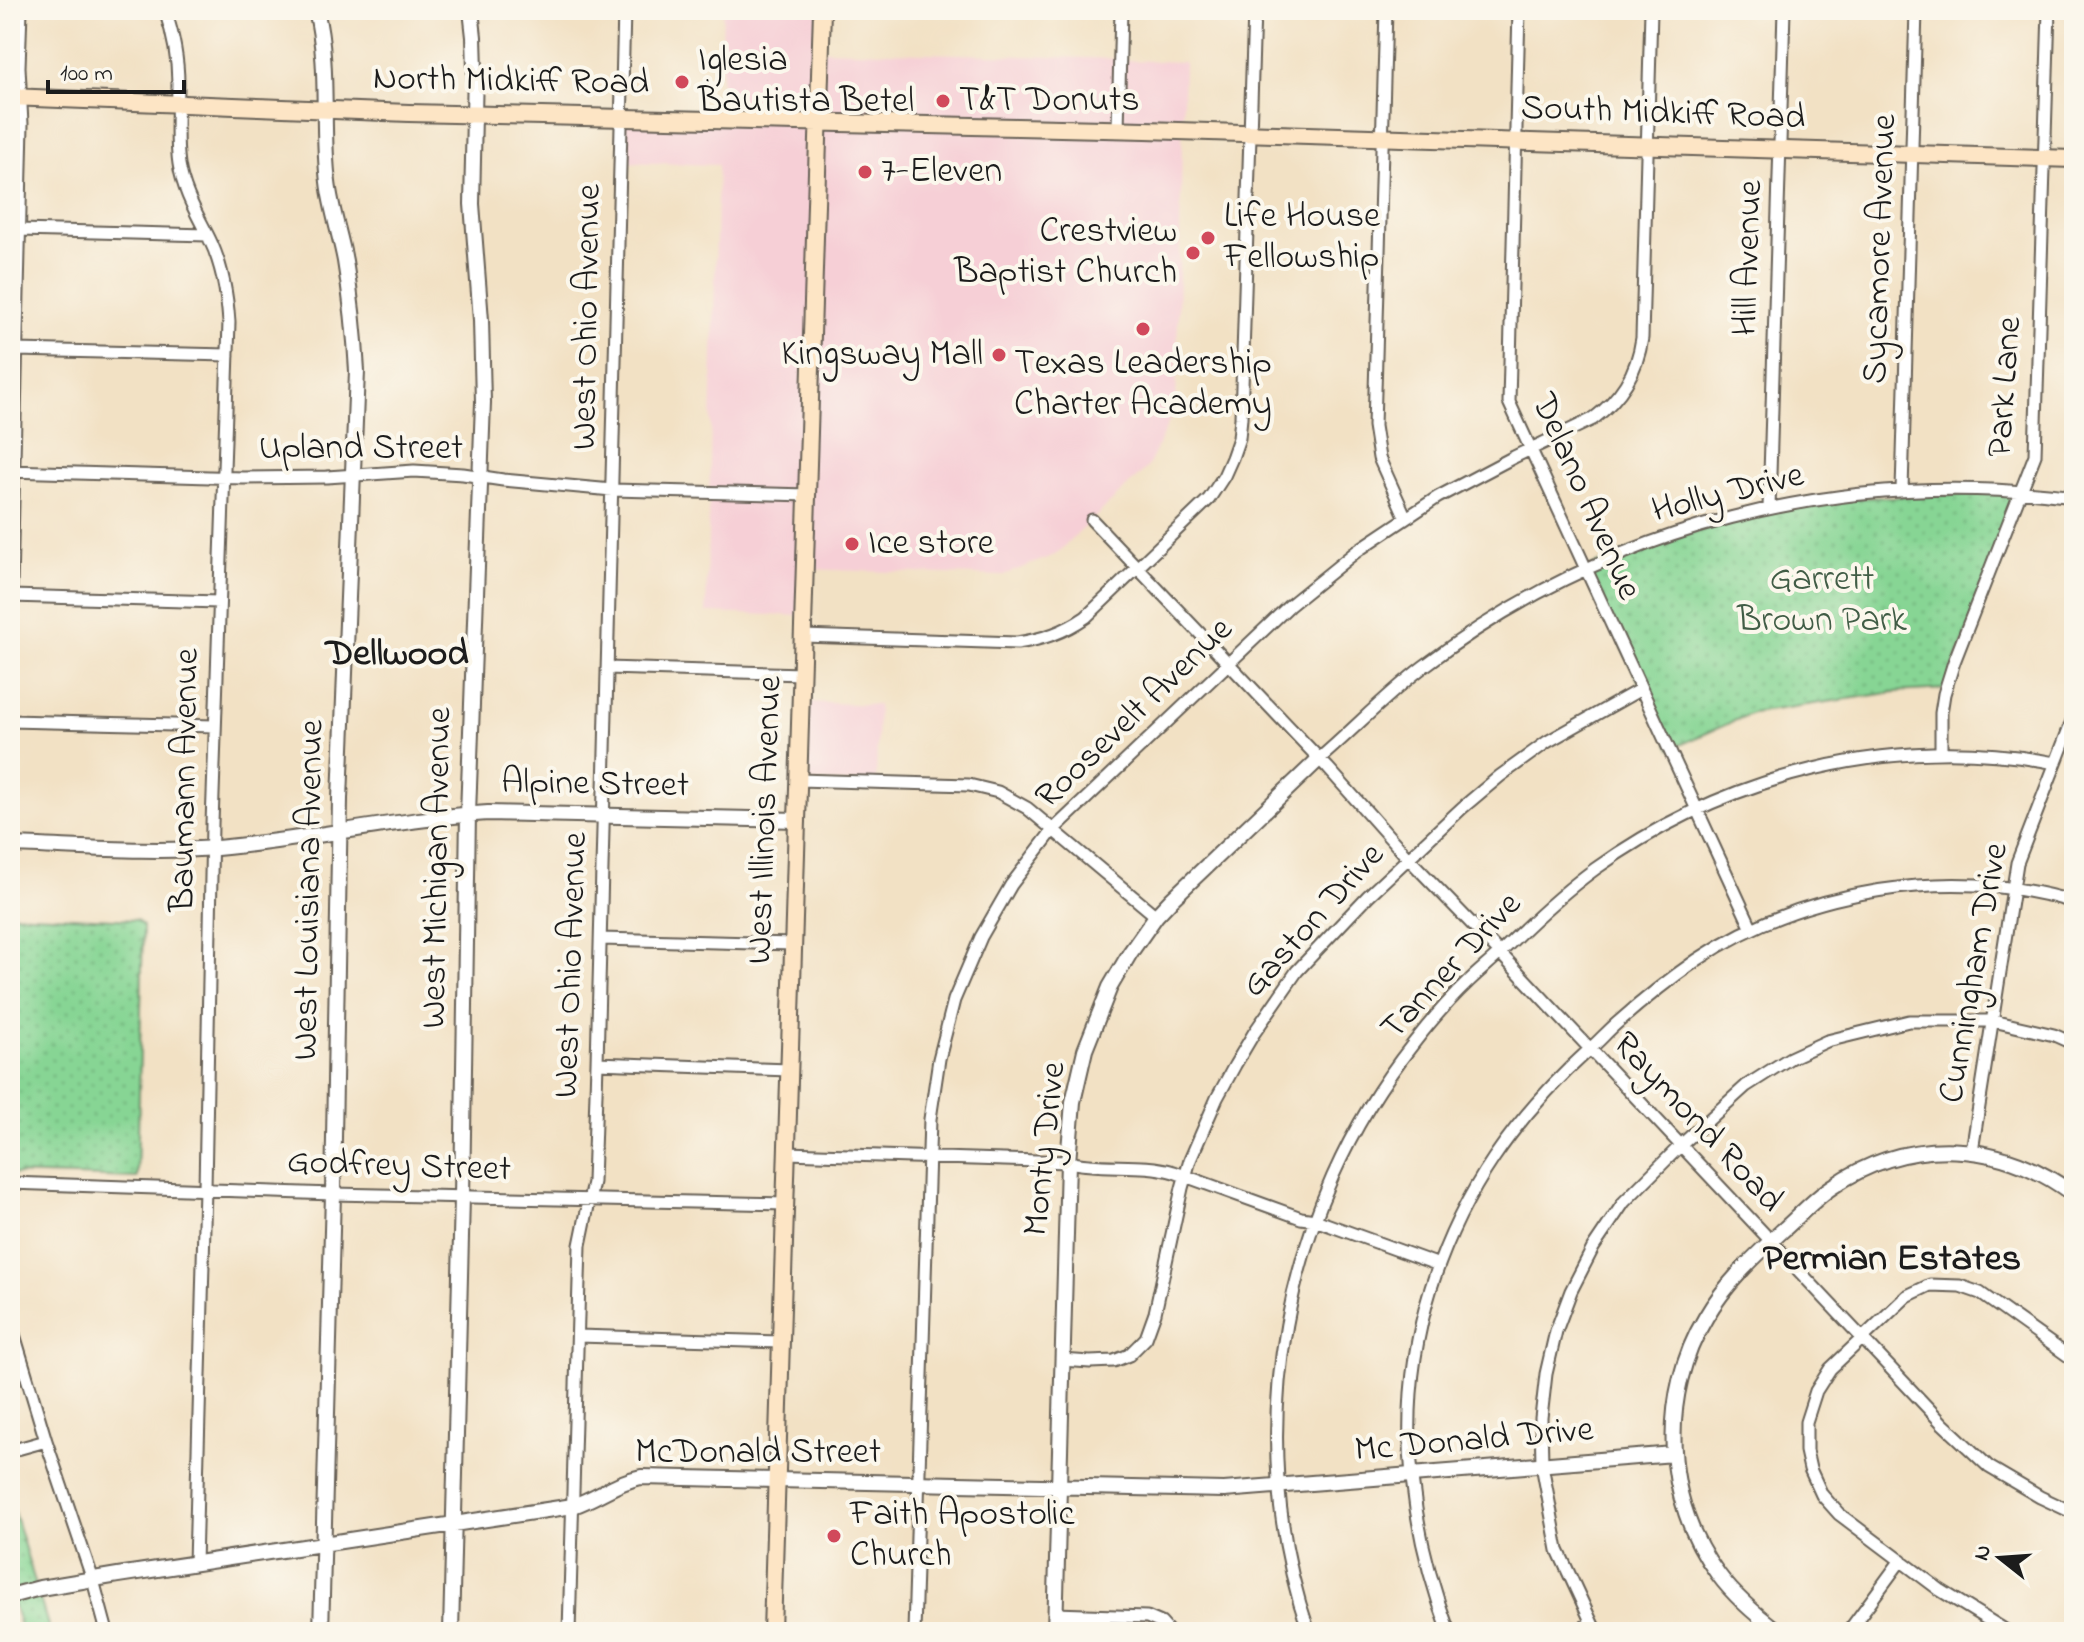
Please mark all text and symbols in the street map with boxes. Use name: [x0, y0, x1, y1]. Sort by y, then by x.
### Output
place label: Iglesia Bautista Betel: [697, 35, 914, 129]
scale bar: [48, 44, 184, 94]
street label: North Midkiff Road: [372, 53, 650, 111]
text: 100 m: [60, 57, 113, 92]
marker: Iglesia Bautista Betel: [673, 73, 691, 91]
place label: T&T Donuts: [959, 75, 1140, 128]
street label: South Midkiff Road: [1520, 83, 1806, 145]
marker: T&T Donuts: [934, 92, 952, 110]
street label: Sycamore Avenue: [1850, 112, 1912, 385]
place label: 7-Eleven: [881, 146, 1002, 199]
marker: 7-Eleven: [856, 163, 874, 181]
street label: Hill Avenue: [1720, 178, 1778, 337]
street label: West Ohio Avenue: [559, 183, 617, 450]
place label: Life House Fellowship: [1223, 191, 1381, 285]
place label: Crestview Baptist Church: [953, 206, 1177, 300]
marker: Life House Fellowship: [1199, 229, 1217, 247]
marker: Crestview Baptist Church: [1184, 244, 1202, 262]
street label: Park Lane: [1975, 314, 2037, 459]
marker: Texas Leadership Charter Academy: [1134, 320, 1152, 338]
place label: Kingsway Mall: [781, 329, 983, 382]
place label: Texas Leadership Charter Academy: [1014, 338, 1272, 432]
marker: Kingsway Mall: [990, 346, 1008, 364]
street label: Delano Avenue: [1515, 384, 1655, 610]
street label: Upland Street: [259, 423, 463, 476]
street label: Holly Drive: [1646, 449, 1810, 538]
place label: Ice store: [868, 518, 995, 571]
marker: Ice store: [843, 535, 861, 553]
park label: Garrett Brown Park: [1736, 554, 1907, 648]
street label: Roosevelt Avenue: [1024, 605, 1247, 823]
district label: Dellwood: [323, 627, 469, 683]
street label: Baumann Avenue: [157, 647, 215, 913]
street label: West Illinois Avenue: [734, 674, 798, 965]
street label: West Michigan Avenue: [409, 706, 467, 1029]
street label: West Louisiana Avenue: [281, 718, 339, 1061]
street label: Alpine Street: [501, 757, 689, 813]
street label: West Ohio Avenue: [541, 830, 603, 1099]
street label: Gaston Drive: [1230, 831, 1399, 1010]
street label: Cunningham Drive: [1926, 838, 2024, 1107]
street label: Tanner Drive: [1369, 880, 1536, 1053]
street label: Raymond Road: [1599, 1020, 1795, 1226]
street label: Monty Drive: [1011, 1059, 1082, 1239]
street label: Godfrey Street: [286, 1137, 512, 1197]
district label: Permian Estates: [1763, 1232, 2021, 1288]
street label: Mc Donald Drive: [1352, 1404, 1597, 1478]
street label: McDonald Street: [635, 1427, 881, 1480]
place label: Faith Apostolic Church: [849, 1489, 1075, 1583]
north arrow: [1960, 1518, 2040, 1598]
marker: Faith Apostolic Church: [825, 1527, 843, 1545]
text: N: [1966, 1541, 2001, 1565]

